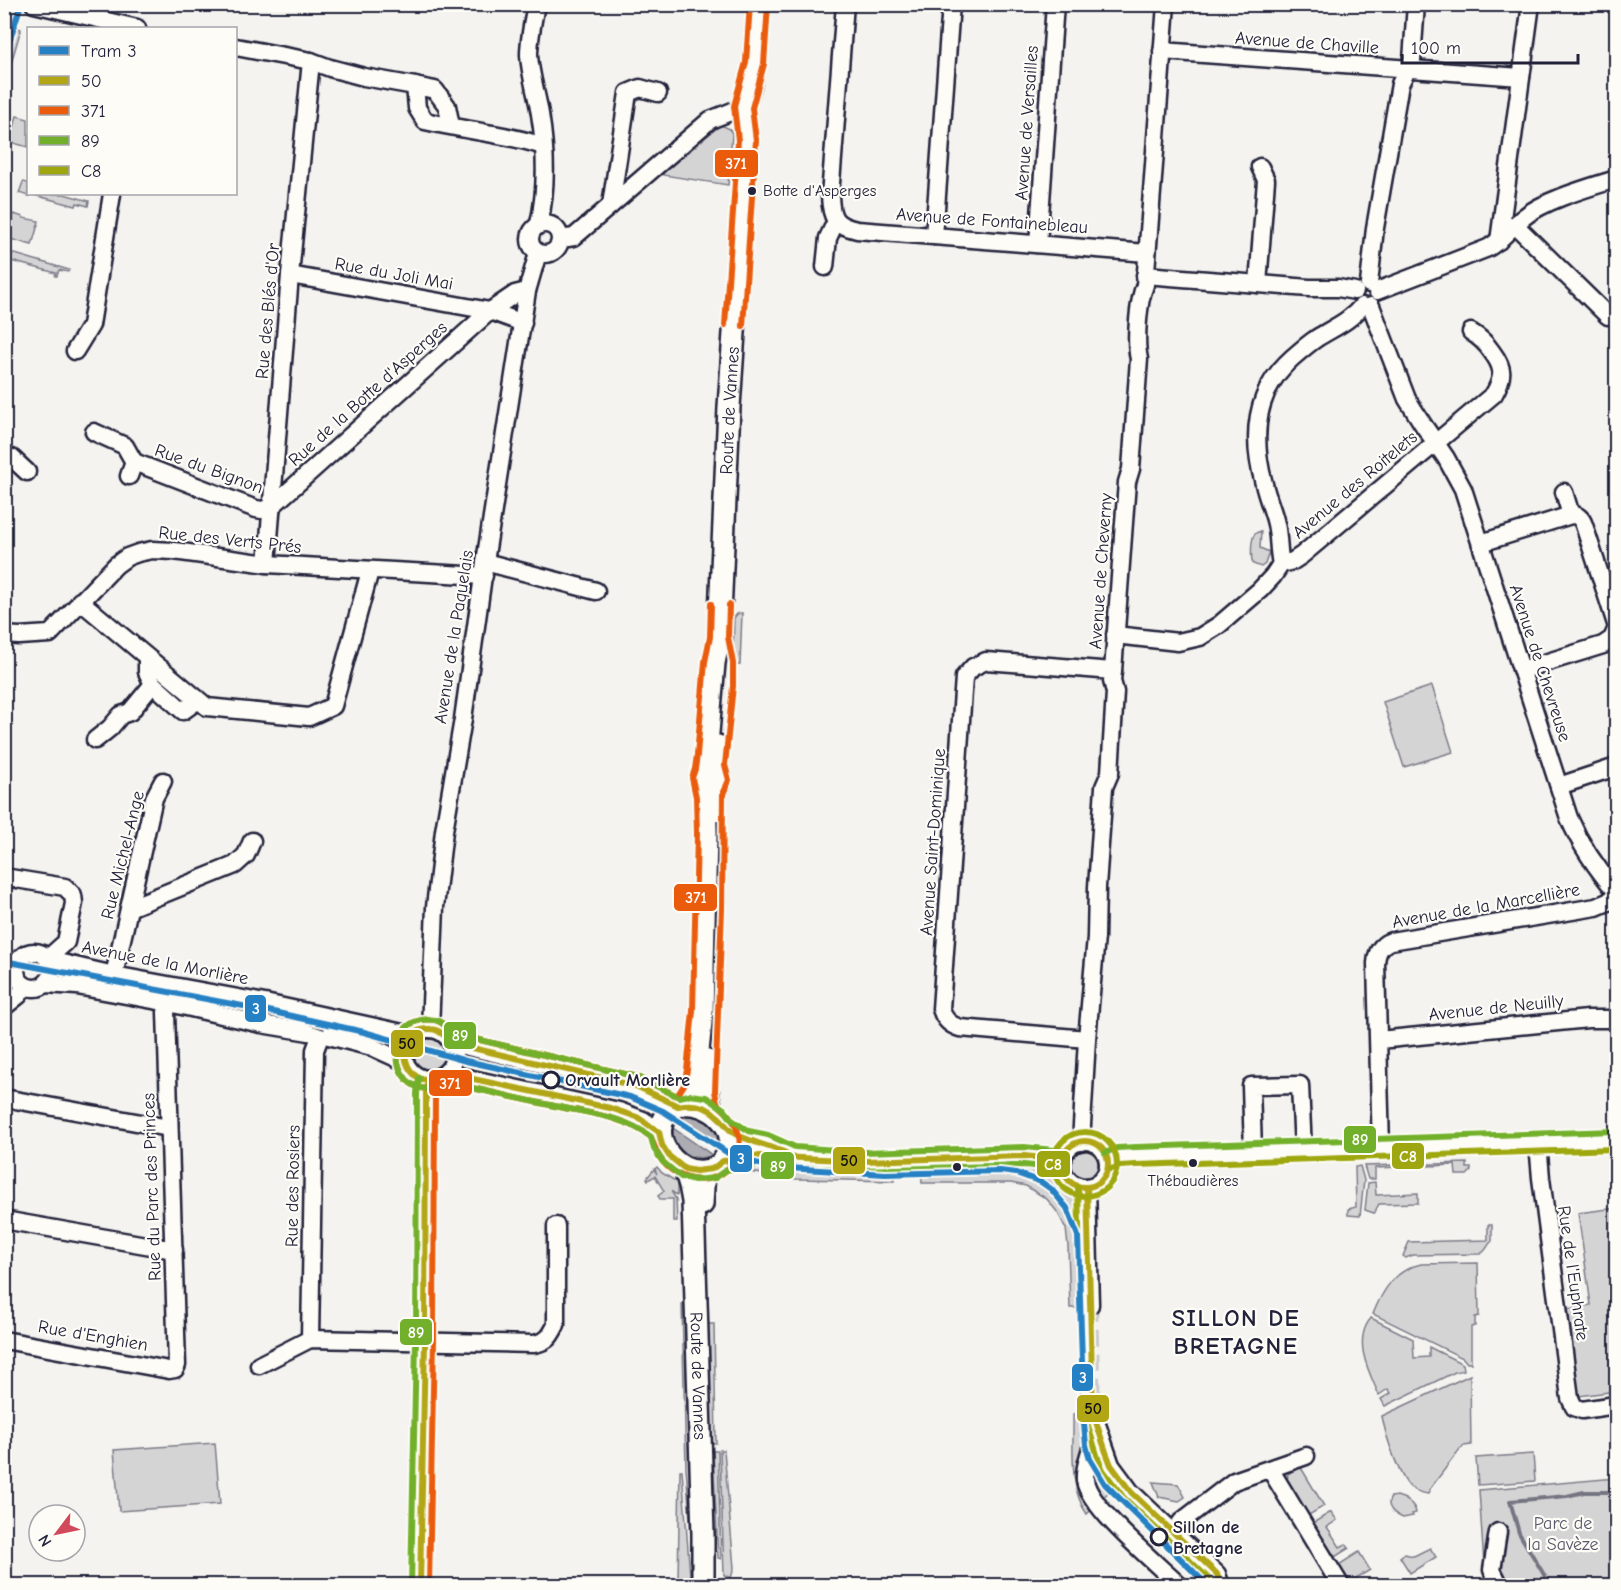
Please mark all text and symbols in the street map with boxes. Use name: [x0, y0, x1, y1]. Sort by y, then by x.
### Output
legend: [27, 27, 237, 195]
scale bar: [1402, 27, 1578, 65]
street label: Avenue de Chaville: [1234, 28, 1380, 58]
text: 100 m: [1411, 38, 1461, 59]
text: Tram 3: [81, 41, 137, 62]
street label: Avenue de Versailles: [1011, 45, 1043, 201]
text: 50: [81, 71, 102, 92]
text: 371: [81, 101, 106, 122]
text: 89: [81, 131, 100, 152]
line badge: 371: [714, 149, 759, 178]
text: 371: [725, 155, 747, 173]
text: C8: [81, 161, 101, 182]
place label: Botte d'Asperges: [763, 182, 877, 200]
marker: Botte d'Asperges: [746, 185, 758, 197]
street label: Avenue de Fontainebleau: [895, 204, 1089, 238]
street label: Rue des Blés d'Or: [252, 241, 284, 380]
street label: Rue du Joli Mai: [333, 253, 455, 295]
street label: Rue de la Botte d'Asperges: [284, 317, 452, 471]
street label: Route de Vannes: [716, 346, 744, 475]
street label: Avenue des Roitelets: [1288, 427, 1422, 543]
street label: Rue du Bignon: [152, 440, 266, 498]
street label: Avenue de Cheverny: [1085, 491, 1117, 650]
street label: Rue des Verts Prés: [157, 522, 303, 558]
street label: Avenue de la Paquelais: [430, 549, 478, 725]
street label: Avenue de Chevreuse: [1505, 582, 1575, 744]
street label: Avenue Saint-Dominique: [916, 748, 950, 936]
street label: Rue Michel-Ange: [97, 789, 149, 921]
street label: Avenue de la Marcellière: [1391, 879, 1581, 933]
line badge: 371: [673, 883, 718, 912]
text: 371: [685, 889, 707, 907]
street label: Avenue de la Morlière: [80, 937, 250, 989]
street label: Avenue de Neuilly: [1428, 990, 1565, 1026]
line badge: 3: [244, 994, 267, 1023]
text: 3: [252, 1000, 260, 1018]
line badge: 89: [443, 1021, 477, 1050]
text: 89: [452, 1027, 468, 1045]
line badge: 50: [390, 1029, 424, 1058]
text: 50: [398, 1035, 416, 1053]
line badge: 371: [428, 1069, 473, 1097]
place label: Orvault Morlière: [565, 1070, 690, 1091]
marker: Orvault Morlière: [542, 1071, 560, 1089]
text: 371: [439, 1075, 461, 1093]
street label: Rue du Parc des Princes: [138, 1093, 166, 1281]
street label: Rue des Rosiers: [281, 1125, 305, 1247]
line badge: 89: [1343, 1125, 1377, 1154]
text: 89: [1352, 1131, 1368, 1149]
line badge: C8: [1391, 1142, 1425, 1170]
line badge: 3: [729, 1144, 753, 1173]
line badge: 50: [832, 1146, 866, 1175]
text: C8: [1399, 1148, 1417, 1166]
text: 3: [737, 1150, 745, 1168]
line badge: C8: [1036, 1150, 1071, 1178]
line badge: 89: [760, 1151, 795, 1180]
text: 50: [840, 1152, 858, 1170]
text: C8: [1044, 1156, 1062, 1174]
marker: Thébaudières: [1187, 1157, 1199, 1169]
text: 89: [770, 1158, 786, 1176]
unlabelled marker: [951, 1161, 963, 1173]
place label: Thébaudières: [1148, 1172, 1239, 1190]
street label: Rue de l'Euphrate: [1553, 1204, 1593, 1342]
district label: SILLON DE BRETAGNE: [1172, 1304, 1300, 1360]
street label: Route de Vannes: [686, 1312, 711, 1440]
street label: Rue d'Enghien: [36, 1316, 150, 1356]
line badge: 89: [399, 1318, 433, 1346]
text: 89: [408, 1324, 424, 1342]
line badge: 3: [1071, 1363, 1094, 1392]
text: 3: [1079, 1369, 1087, 1387]
line badge: 50: [1076, 1394, 1110, 1423]
text: 50: [1084, 1400, 1102, 1418]
north arrow: [27, 1503, 87, 1563]
park label: Parc de la Savèze: [1527, 1513, 1599, 1555]
place label: Sillon de Bretagne: [1173, 1517, 1243, 1559]
marker: Sillon de Bretagne: [1150, 1528, 1168, 1546]
text: N: [35, 1531, 56, 1550]

